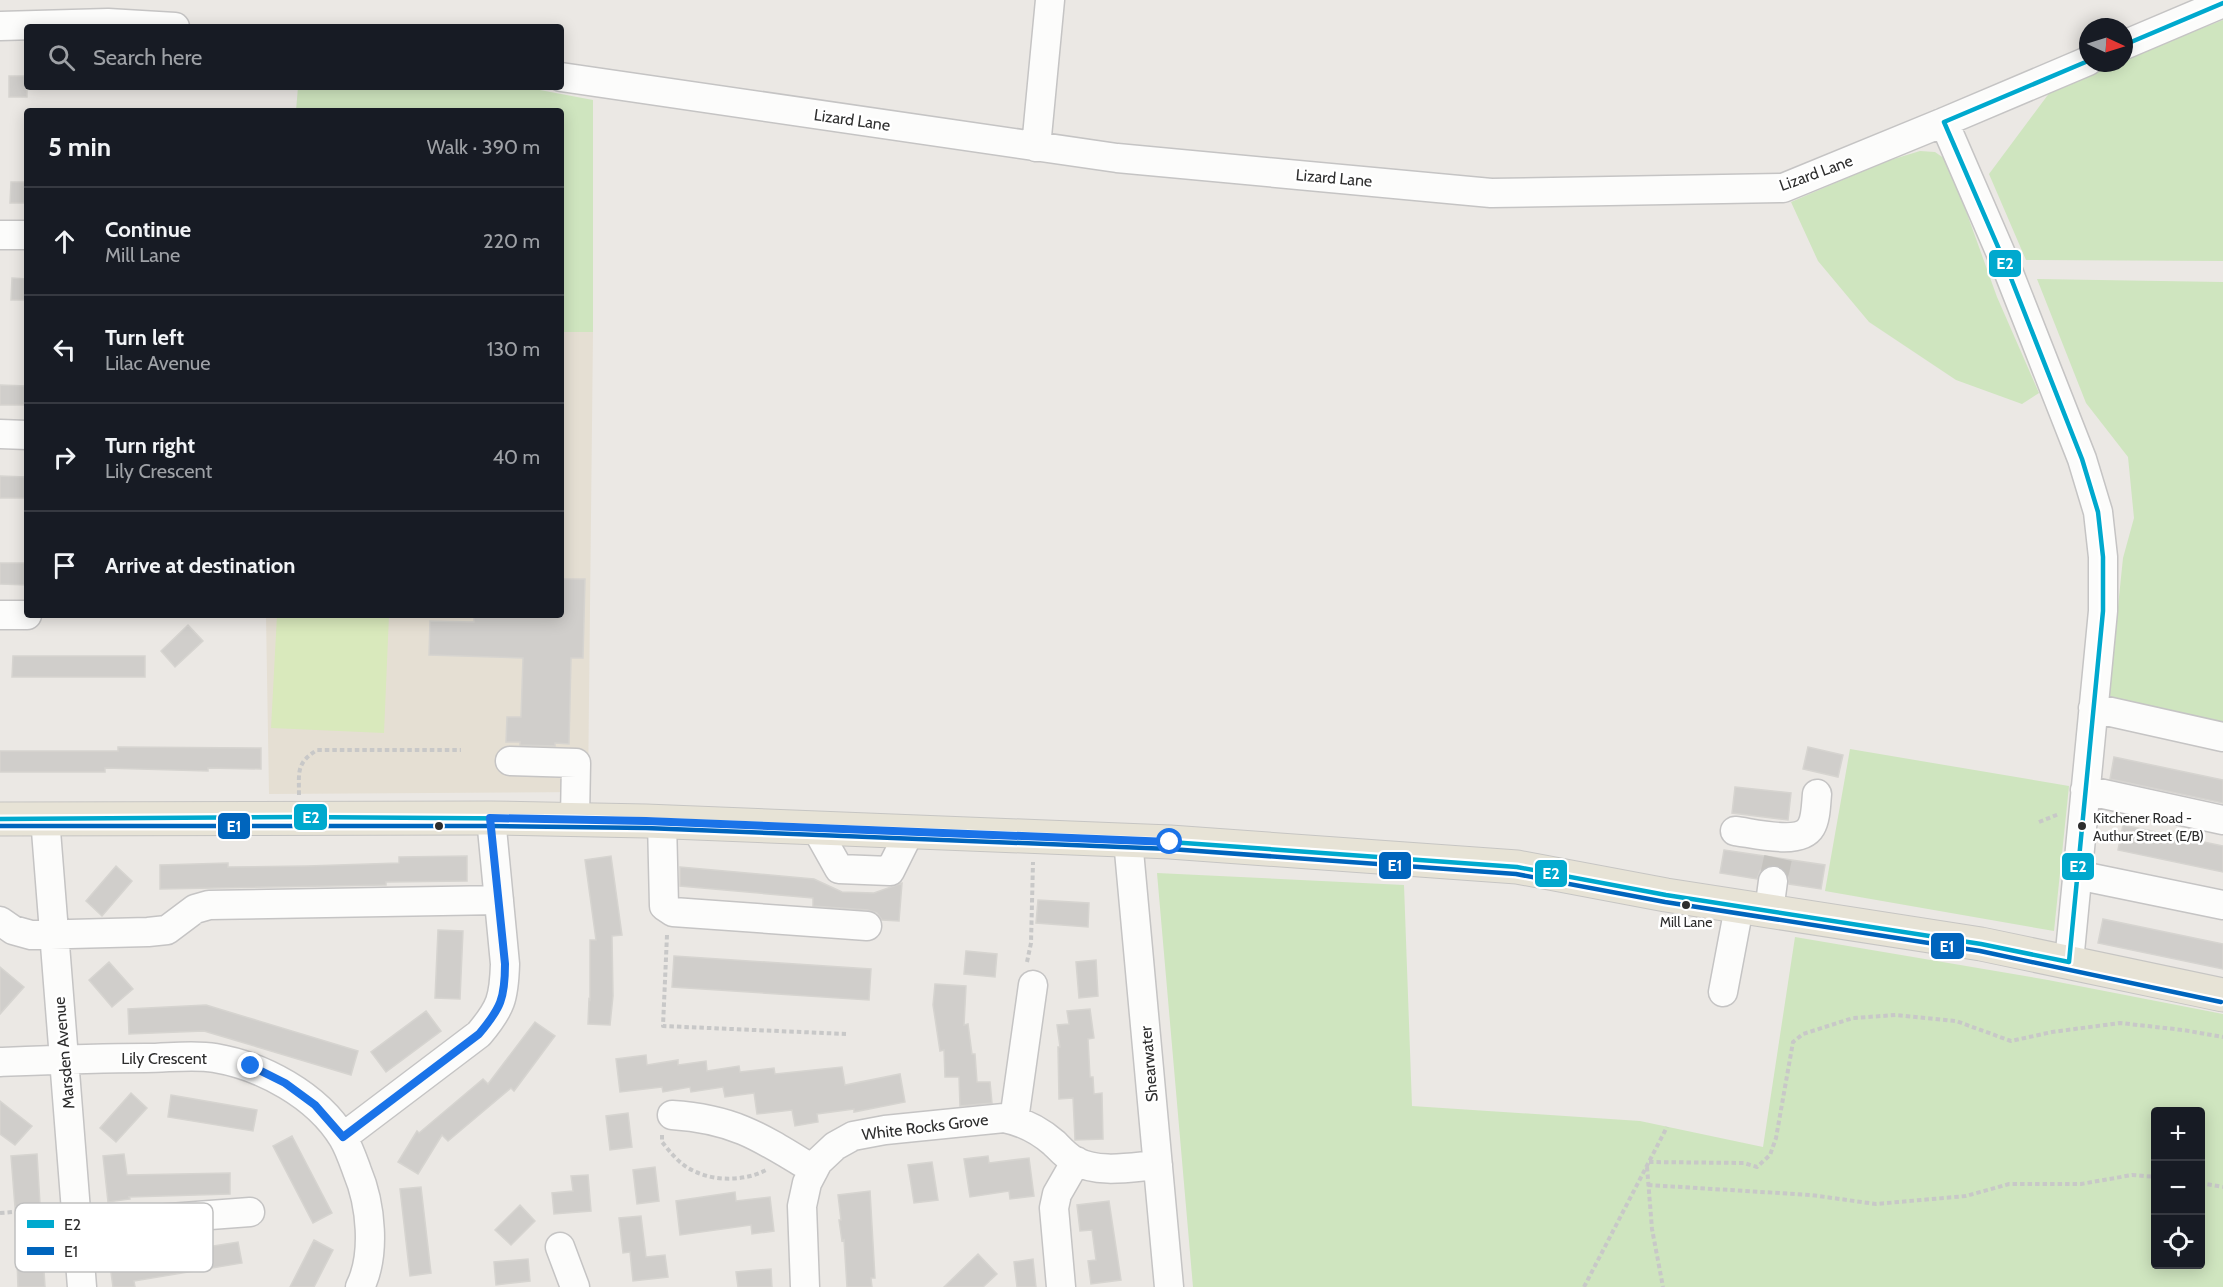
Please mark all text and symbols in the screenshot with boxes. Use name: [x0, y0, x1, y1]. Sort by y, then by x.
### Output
north arrow: [2079, 18, 2133, 72]
search box: [24, 24, 564, 90]
icon: search: [45, 41, 78, 74]
text: Search here: [93, 44, 202, 71]
street label: Lizard Lane: [813, 105, 891, 135]
text: 5 min: [48, 131, 111, 163]
text: Walk · 390 m: [427, 135, 540, 159]
street label: Lizard Lane: [1777, 151, 1855, 195]
street label: Lizard Lane: [1295, 165, 1373, 191]
text: Continue: [105, 216, 191, 243]
icon: ahead: [48, 225, 81, 258]
text: 220 m: [483, 229, 540, 253]
text: Mill Lane: [105, 243, 180, 267]
line badge: E2: [1988, 249, 2022, 278]
text: E2: [1996, 254, 2014, 273]
text: Turn left: [105, 324, 184, 351]
icon: left: [48, 333, 81, 366]
text: 130 m: [487, 337, 540, 361]
text: Lilac Avenue: [105, 351, 211, 375]
text: Turn right: [105, 432, 195, 459]
icon: right: [48, 441, 81, 474]
text: 40 m: [492, 445, 540, 469]
text: Lily Crescent: [105, 459, 212, 483]
icon: arrive: [48, 549, 81, 582]
text: Arrive at destination: [105, 552, 295, 579]
line badge: E2: [293, 803, 328, 831]
text: E2: [302, 808, 320, 827]
place label: Kitchener Road - Authur Street (E/B): [2093, 809, 2204, 845]
line badge: E1: [217, 812, 251, 840]
text: E1: [227, 817, 242, 836]
unlabelled marker: [433, 820, 445, 832]
marker: Kitchener Road - Authur Street (E/B): [2076, 820, 2088, 832]
route start: [1156, 828, 1182, 854]
line badge: E1: [1378, 851, 1412, 880]
line badge: E2: [2061, 852, 2095, 881]
text: E1: [1388, 856, 1403, 875]
text: E2: [2069, 857, 2087, 876]
line badge: E2: [1534, 859, 1568, 888]
text: E2: [1542, 864, 1560, 883]
marker: Mill Lane: [1680, 899, 1692, 911]
place label: Mill Lane: [1660, 913, 1712, 931]
line badge: E1: [1930, 932, 1965, 960]
text: E1: [1940, 937, 1955, 956]
street label: Marsden Avenue: [50, 996, 78, 1110]
street label: Shearwater: [1136, 1024, 1162, 1103]
street label: Lily Crescent: [121, 1049, 207, 1068]
route end: [237, 1052, 263, 1078]
map controls: [2151, 1107, 2205, 1269]
button: +: [2151, 1107, 2205, 1161]
street label: White Rocks Grove: [861, 1110, 989, 1144]
button: −: [2151, 1161, 2205, 1215]
legend: [15, 1203, 213, 1272]
text: E2: [64, 1215, 81, 1234]
button: locate: [2151, 1215, 2205, 1269]
text: E1: [64, 1242, 78, 1261]

